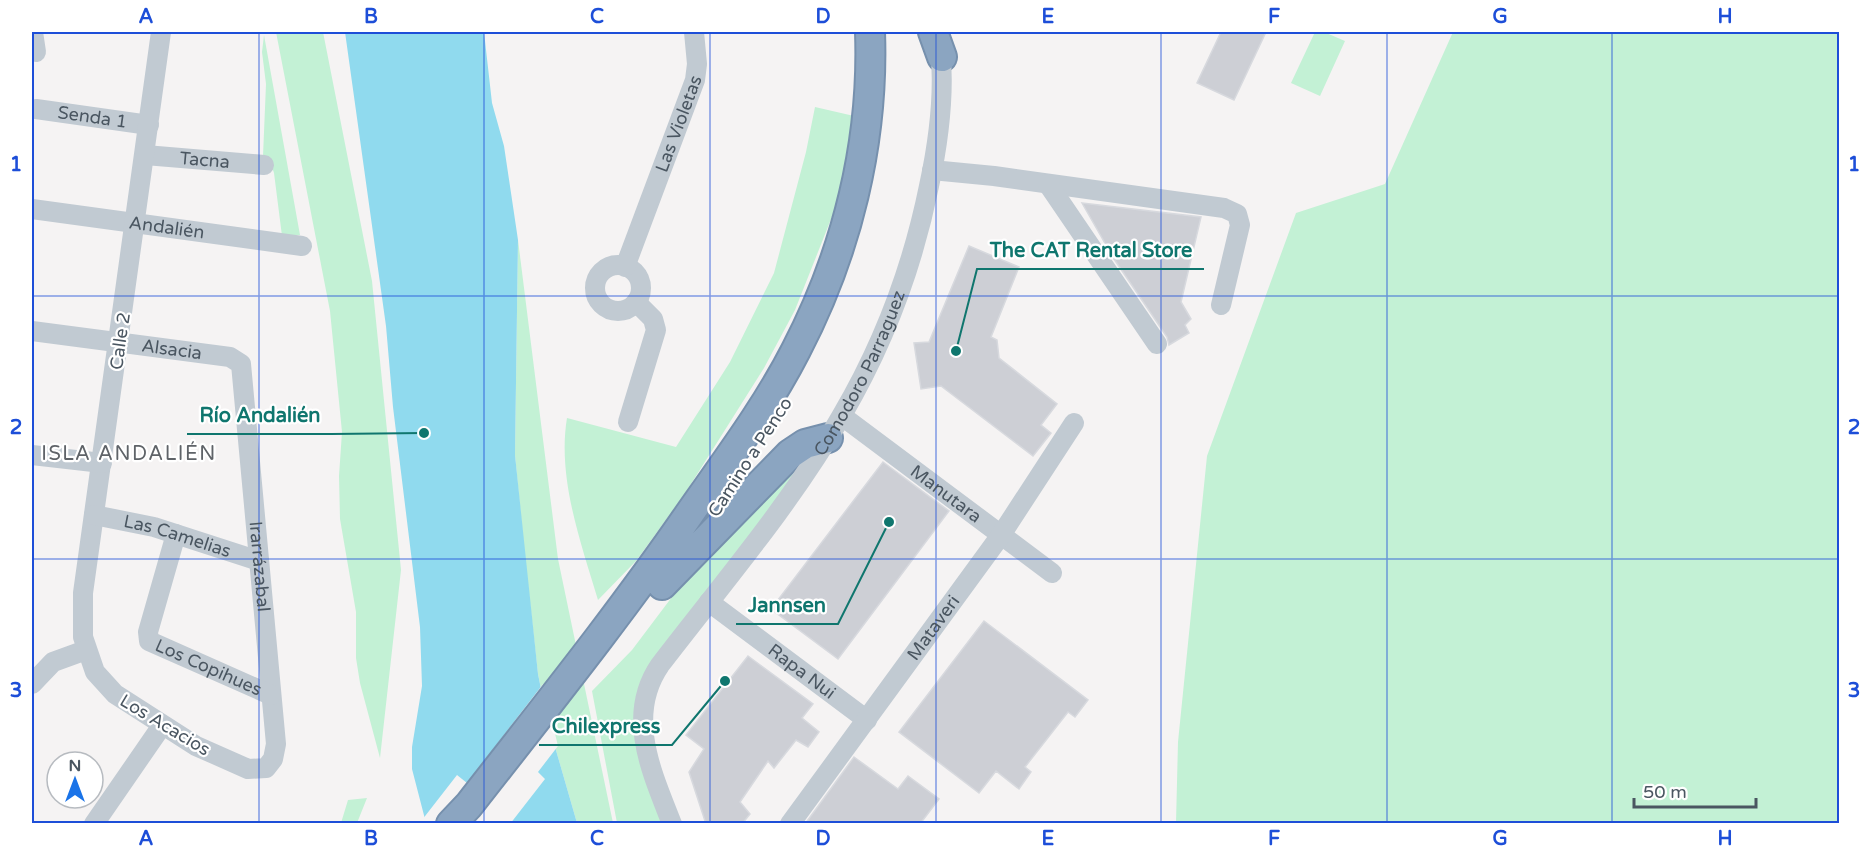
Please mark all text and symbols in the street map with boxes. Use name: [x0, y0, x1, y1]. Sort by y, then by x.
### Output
text: A: [139, 5, 154, 29]
text: B: [364, 5, 378, 29]
text: C: [590, 5, 604, 29]
text: D: [815, 5, 831, 29]
text: E: [1042, 5, 1055, 29]
text: F: [1268, 5, 1280, 29]
text: G: [1492, 5, 1508, 29]
text: H: [1717, 5, 1733, 29]
street label: Las Violetas: [650, 72, 707, 175]
street label: Senda 1: [56, 101, 129, 133]
street label: Tacna: [179, 147, 231, 173]
text: 1: [10, 153, 22, 177]
text: 1: [1848, 153, 1860, 177]
street label: Andalién: [128, 211, 206, 244]
callout: The CAT Rental Store: [977, 231, 1204, 269]
text: The CAT Rental Store: [989, 239, 1192, 263]
street label: Comodoro Parraguez: [809, 287, 910, 460]
street label: Calle 2: [105, 311, 135, 371]
street label: Alsacia: [140, 334, 203, 364]
street label: Camino a Penco: [703, 393, 797, 521]
callout: Río Andalién: [187, 396, 332, 434]
text: Río Andalién: [200, 404, 320, 428]
text: 2: [10, 416, 22, 440]
text: 2: [1848, 416, 1860, 440]
district label: ISLA ANDALIÉN: [41, 441, 217, 466]
street label: Manutara: [906, 460, 986, 528]
street label: Las Camelias: [122, 510, 234, 562]
street label: Irarrázabal: [245, 520, 275, 613]
callout: Jannsen: [736, 586, 838, 624]
street label: Mataveri: [902, 591, 964, 665]
text: Jannsen: [747, 594, 826, 618]
street label: Los Copihues: [152, 634, 265, 701]
street label: Rapa Nui: [764, 639, 840, 704]
text: 3: [10, 679, 22, 703]
text: 3: [1848, 679, 1860, 703]
street label: Los Acacios: [116, 690, 214, 760]
callout: Chilexpress: [539, 707, 672, 745]
text: Chilexpress: [552, 715, 661, 739]
north arrow: [45, 750, 105, 810]
text: N: [69, 756, 81, 776]
scale bar: [1634, 771, 1756, 809]
text: 50 m: [1643, 781, 1687, 803]
text: A: [139, 827, 154, 851]
text: B: [364, 827, 378, 851]
text: C: [590, 827, 604, 851]
text: D: [815, 827, 831, 851]
text: E: [1042, 827, 1055, 851]
text: F: [1268, 827, 1280, 851]
text: G: [1492, 827, 1508, 851]
text: H: [1717, 827, 1733, 851]

